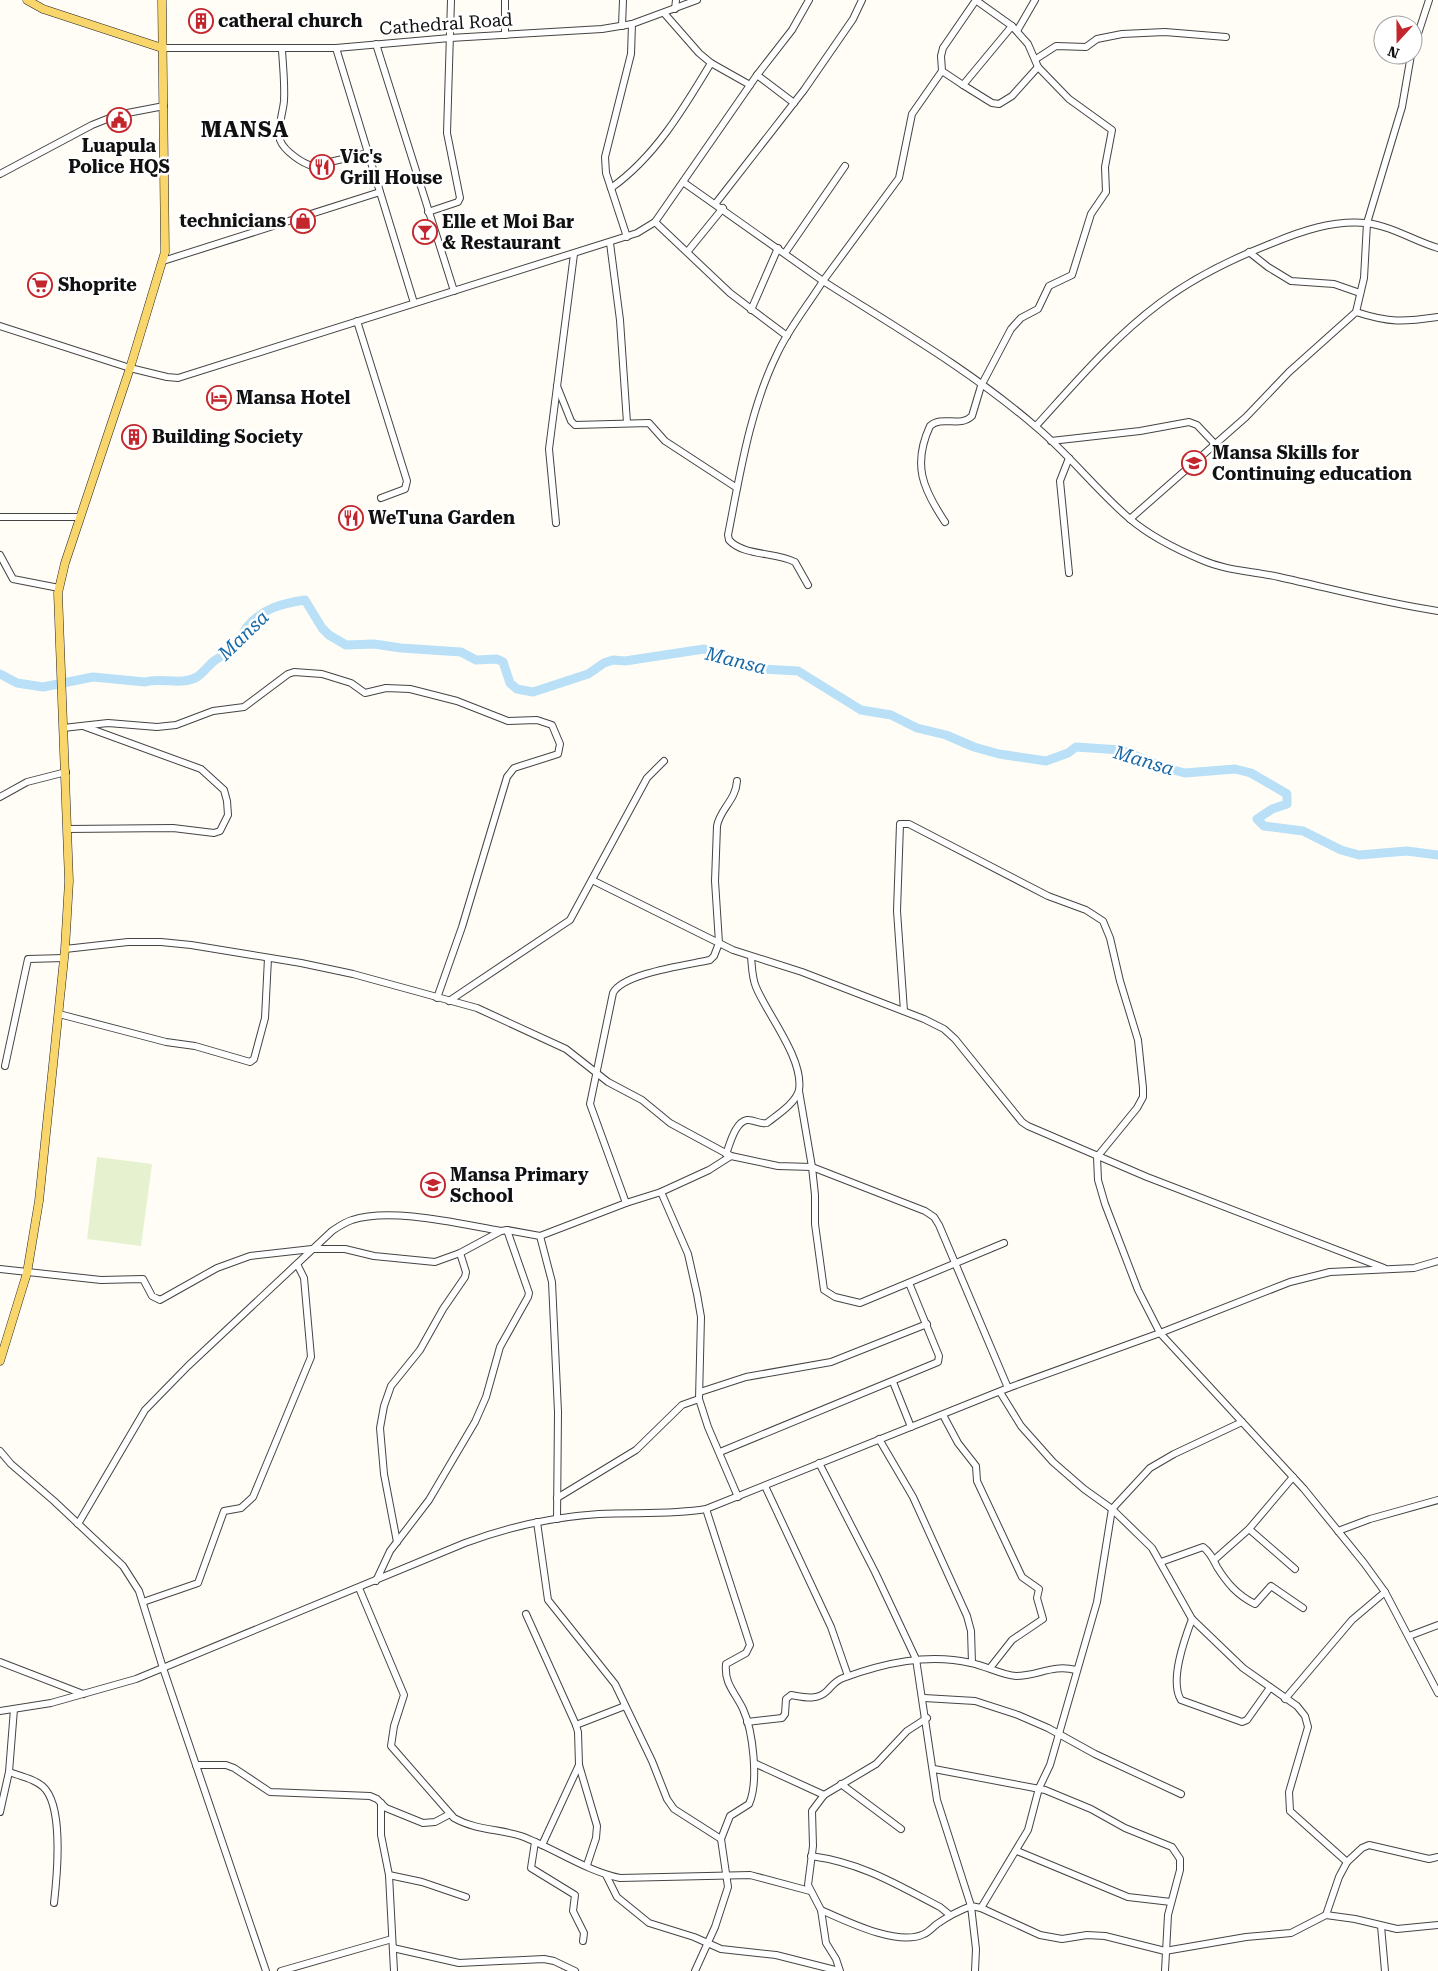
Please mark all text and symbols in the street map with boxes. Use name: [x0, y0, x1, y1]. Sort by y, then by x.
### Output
building icon: catheral church: [188, 8, 214, 34]
street label: Cathedral Road: [379, 8, 514, 39]
place label: catheral church: [218, 10, 362, 31]
north arrow: [1373, 15, 1423, 65]
text: N: [1385, 43, 1401, 62]
public building icon: Luapula Police HQS: [106, 107, 132, 133]
district label: MANSA: [201, 117, 289, 142]
place label: Luapula Police HQS: [68, 135, 170, 177]
place label: Vic's Grill House: [340, 146, 443, 188]
restaurant icon: Vic's Grill House: [309, 154, 335, 180]
shop icon: technicians: [290, 208, 316, 234]
place label: technicians: [180, 210, 286, 231]
place label: Elle et Moi Bar & Restaurant: [442, 211, 574, 253]
bar icon: Elle et Moi Bar & Restaurant: [412, 219, 438, 245]
supermarket icon: Shoprite: [27, 272, 53, 298]
place label: Shoprite: [58, 274, 137, 295]
hotel icon: Mansa Hotel: [206, 385, 232, 411]
place label: Mansa Hotel: [236, 387, 350, 408]
building icon: Building Society: [121, 424, 147, 450]
place label: Building Society: [152, 426, 303, 447]
place label: Mansa Skills for Continuing education: [1212, 442, 1412, 484]
school or university icon: Mansa Skills for Continuing education: [1181, 450, 1207, 476]
restaurant icon: WeTuna Garden: [338, 505, 364, 531]
place label: WeTuna Garden: [368, 507, 515, 528]
water label: Mansa: [212, 606, 274, 666]
water label: Mansa: [702, 642, 769, 679]
water label: Mansa: [1110, 740, 1177, 781]
place label: Mansa Primary School: [450, 1164, 589, 1206]
school or university icon: Mansa Primary School: [420, 1172, 446, 1198]

